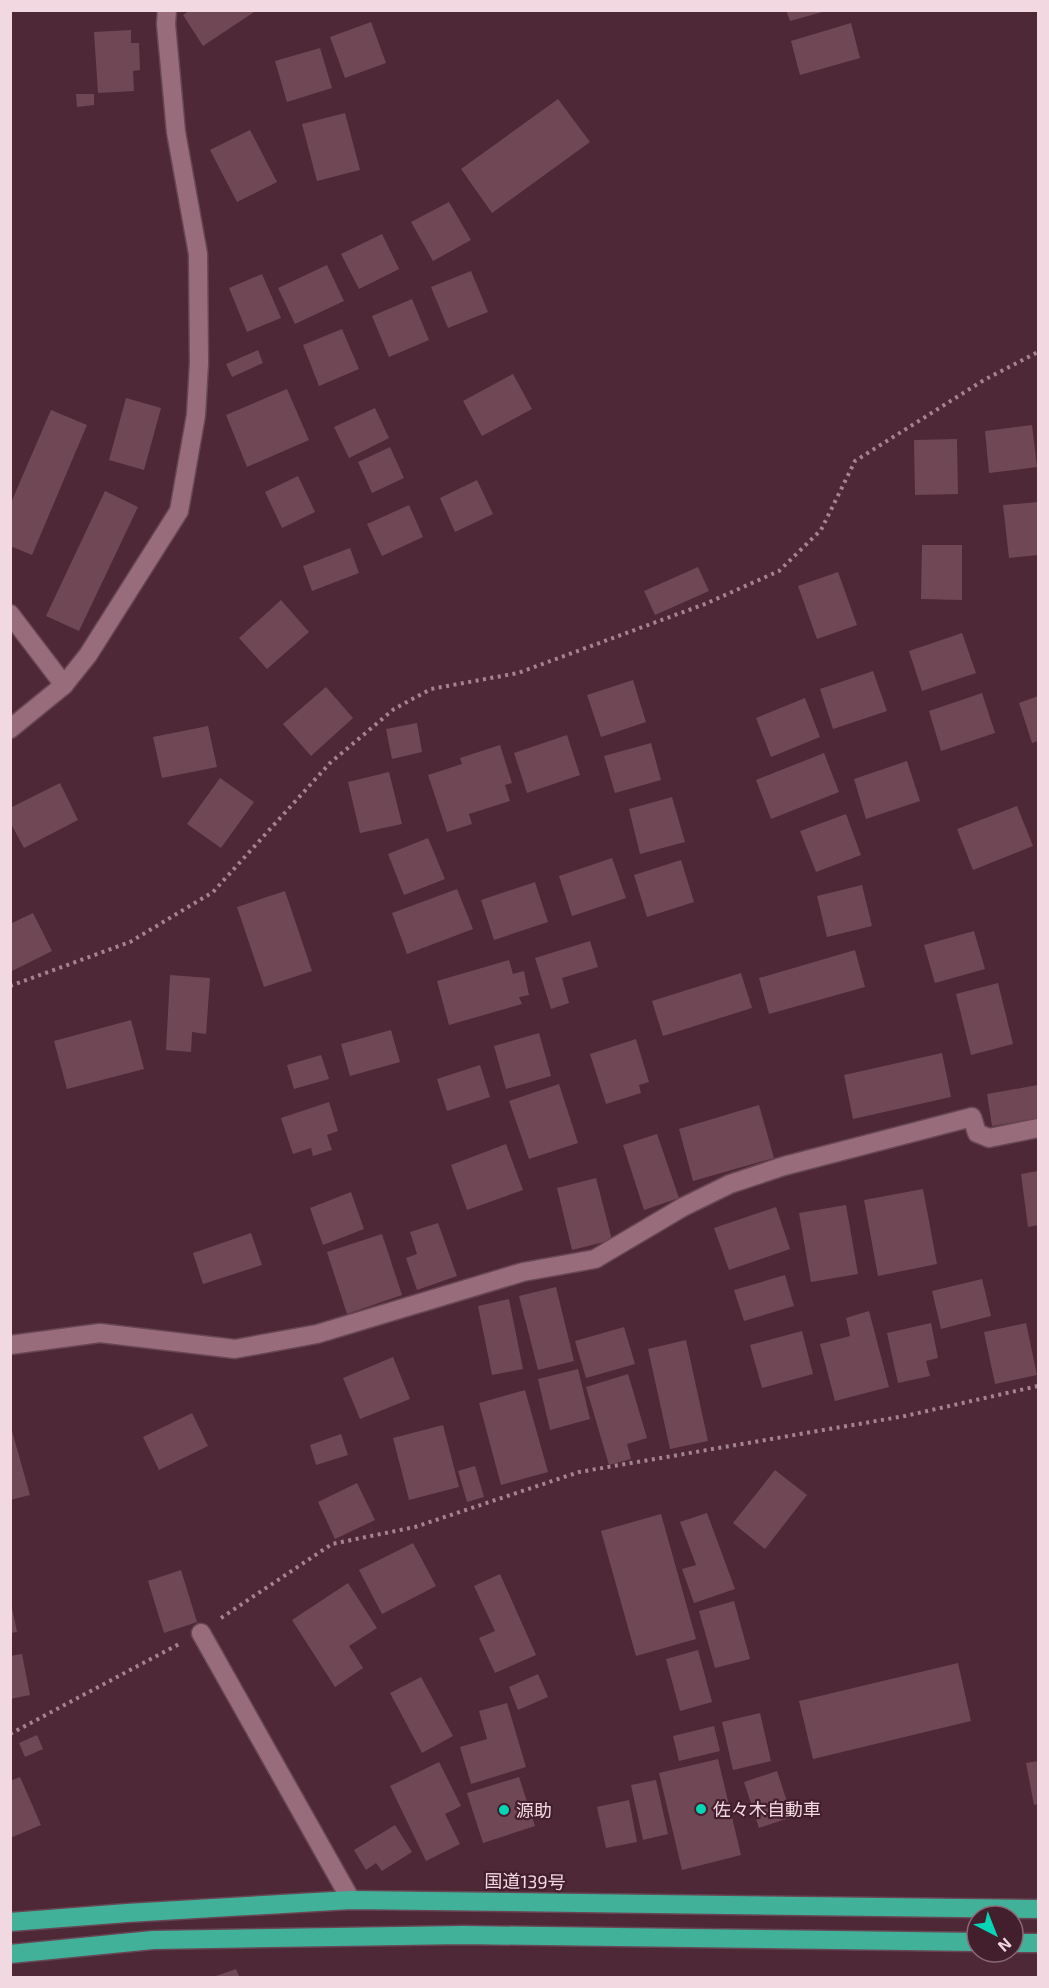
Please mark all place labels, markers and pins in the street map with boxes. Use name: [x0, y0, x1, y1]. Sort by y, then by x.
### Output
place label: 佐々木自動車: [713, 1798, 821, 1820]
place label: 源助: [516, 1799, 552, 1821]
marker: 佐々木自動車: [694, 1802, 708, 1816]
marker: 源助: [497, 1803, 511, 1817]

